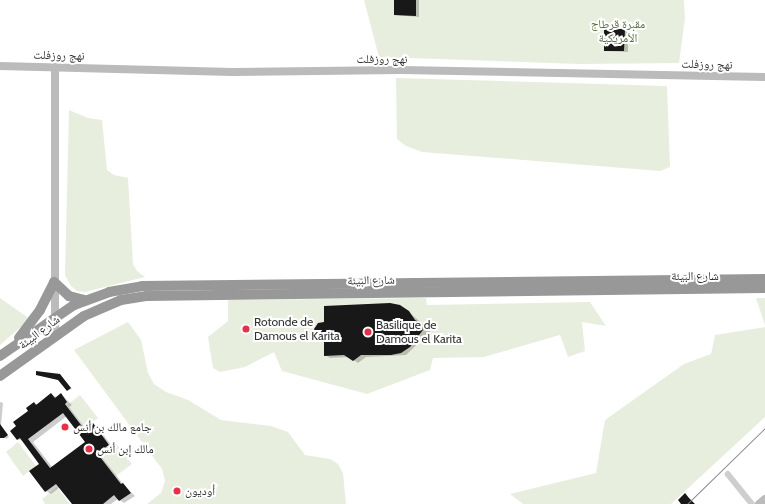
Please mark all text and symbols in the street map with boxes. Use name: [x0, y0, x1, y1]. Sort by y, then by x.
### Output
park label: مقبرة قرطاج الأمريكية: [591, 17, 645, 45]
street label: نهج روزفلت: [33, 47, 85, 63]
street label: نهج روزفلت: [356, 52, 408, 66]
street label: نهج روزفلت: [681, 56, 733, 72]
street label: شارع البيئة: [671, 269, 719, 283]
street label: شارع البيئة: [347, 272, 395, 288]
street label: شارع البيئة: [16, 312, 62, 352]
place label: Rotonde de Damous el Karita: [254, 315, 340, 343]
place label: Basilique de Damous el Karita: [376, 318, 462, 346]
marker: Rotonde de Damous el Karita: [241, 324, 251, 334]
marker: Basilique de Damous el Karita: [363, 327, 373, 337]
place label: جامع مالك بن أنس: [73, 420, 152, 434]
marker: جامع مالك بن أنس: [60, 422, 70, 432]
place label: مالك إبن أنس: [97, 442, 154, 456]
marker: مالك إبن أنس: [84, 444, 94, 454]
place label: أوديون: [185, 484, 215, 498]
marker: أوديون: [172, 486, 182, 496]

